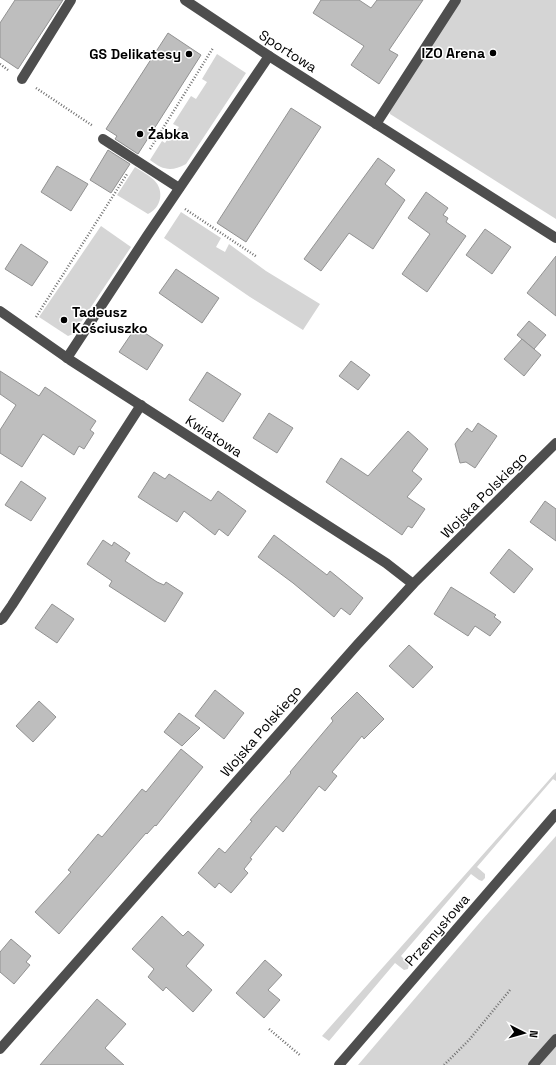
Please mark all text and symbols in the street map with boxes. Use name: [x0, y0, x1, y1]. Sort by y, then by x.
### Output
street label: Sportowa: [256, 26, 320, 76]
place label: IZO Arena: [422, 44, 485, 62]
place label: GS Delikatesy: [89, 45, 181, 63]
marker: IZO Arena: [488, 48, 498, 58]
marker: GS Delikatesy: [184, 49, 194, 59]
place label: Żabka: [148, 125, 189, 143]
marker: Żabka: [135, 129, 145, 139]
place label: Tadeusz Kościuszko: [72, 303, 148, 337]
marker: Tadeusz Kościuszko: [59, 315, 69, 325]
street label: Kwiatowa: [182, 411, 246, 461]
street label: Wojska Polskiego: [437, 448, 531, 542]
street label: Wojska Polskiego: [216, 682, 306, 780]
street label: Przemysłowa: [401, 890, 473, 970]
north arrow: [504, 1013, 544, 1053]
text: N: [527, 1030, 541, 1038]

